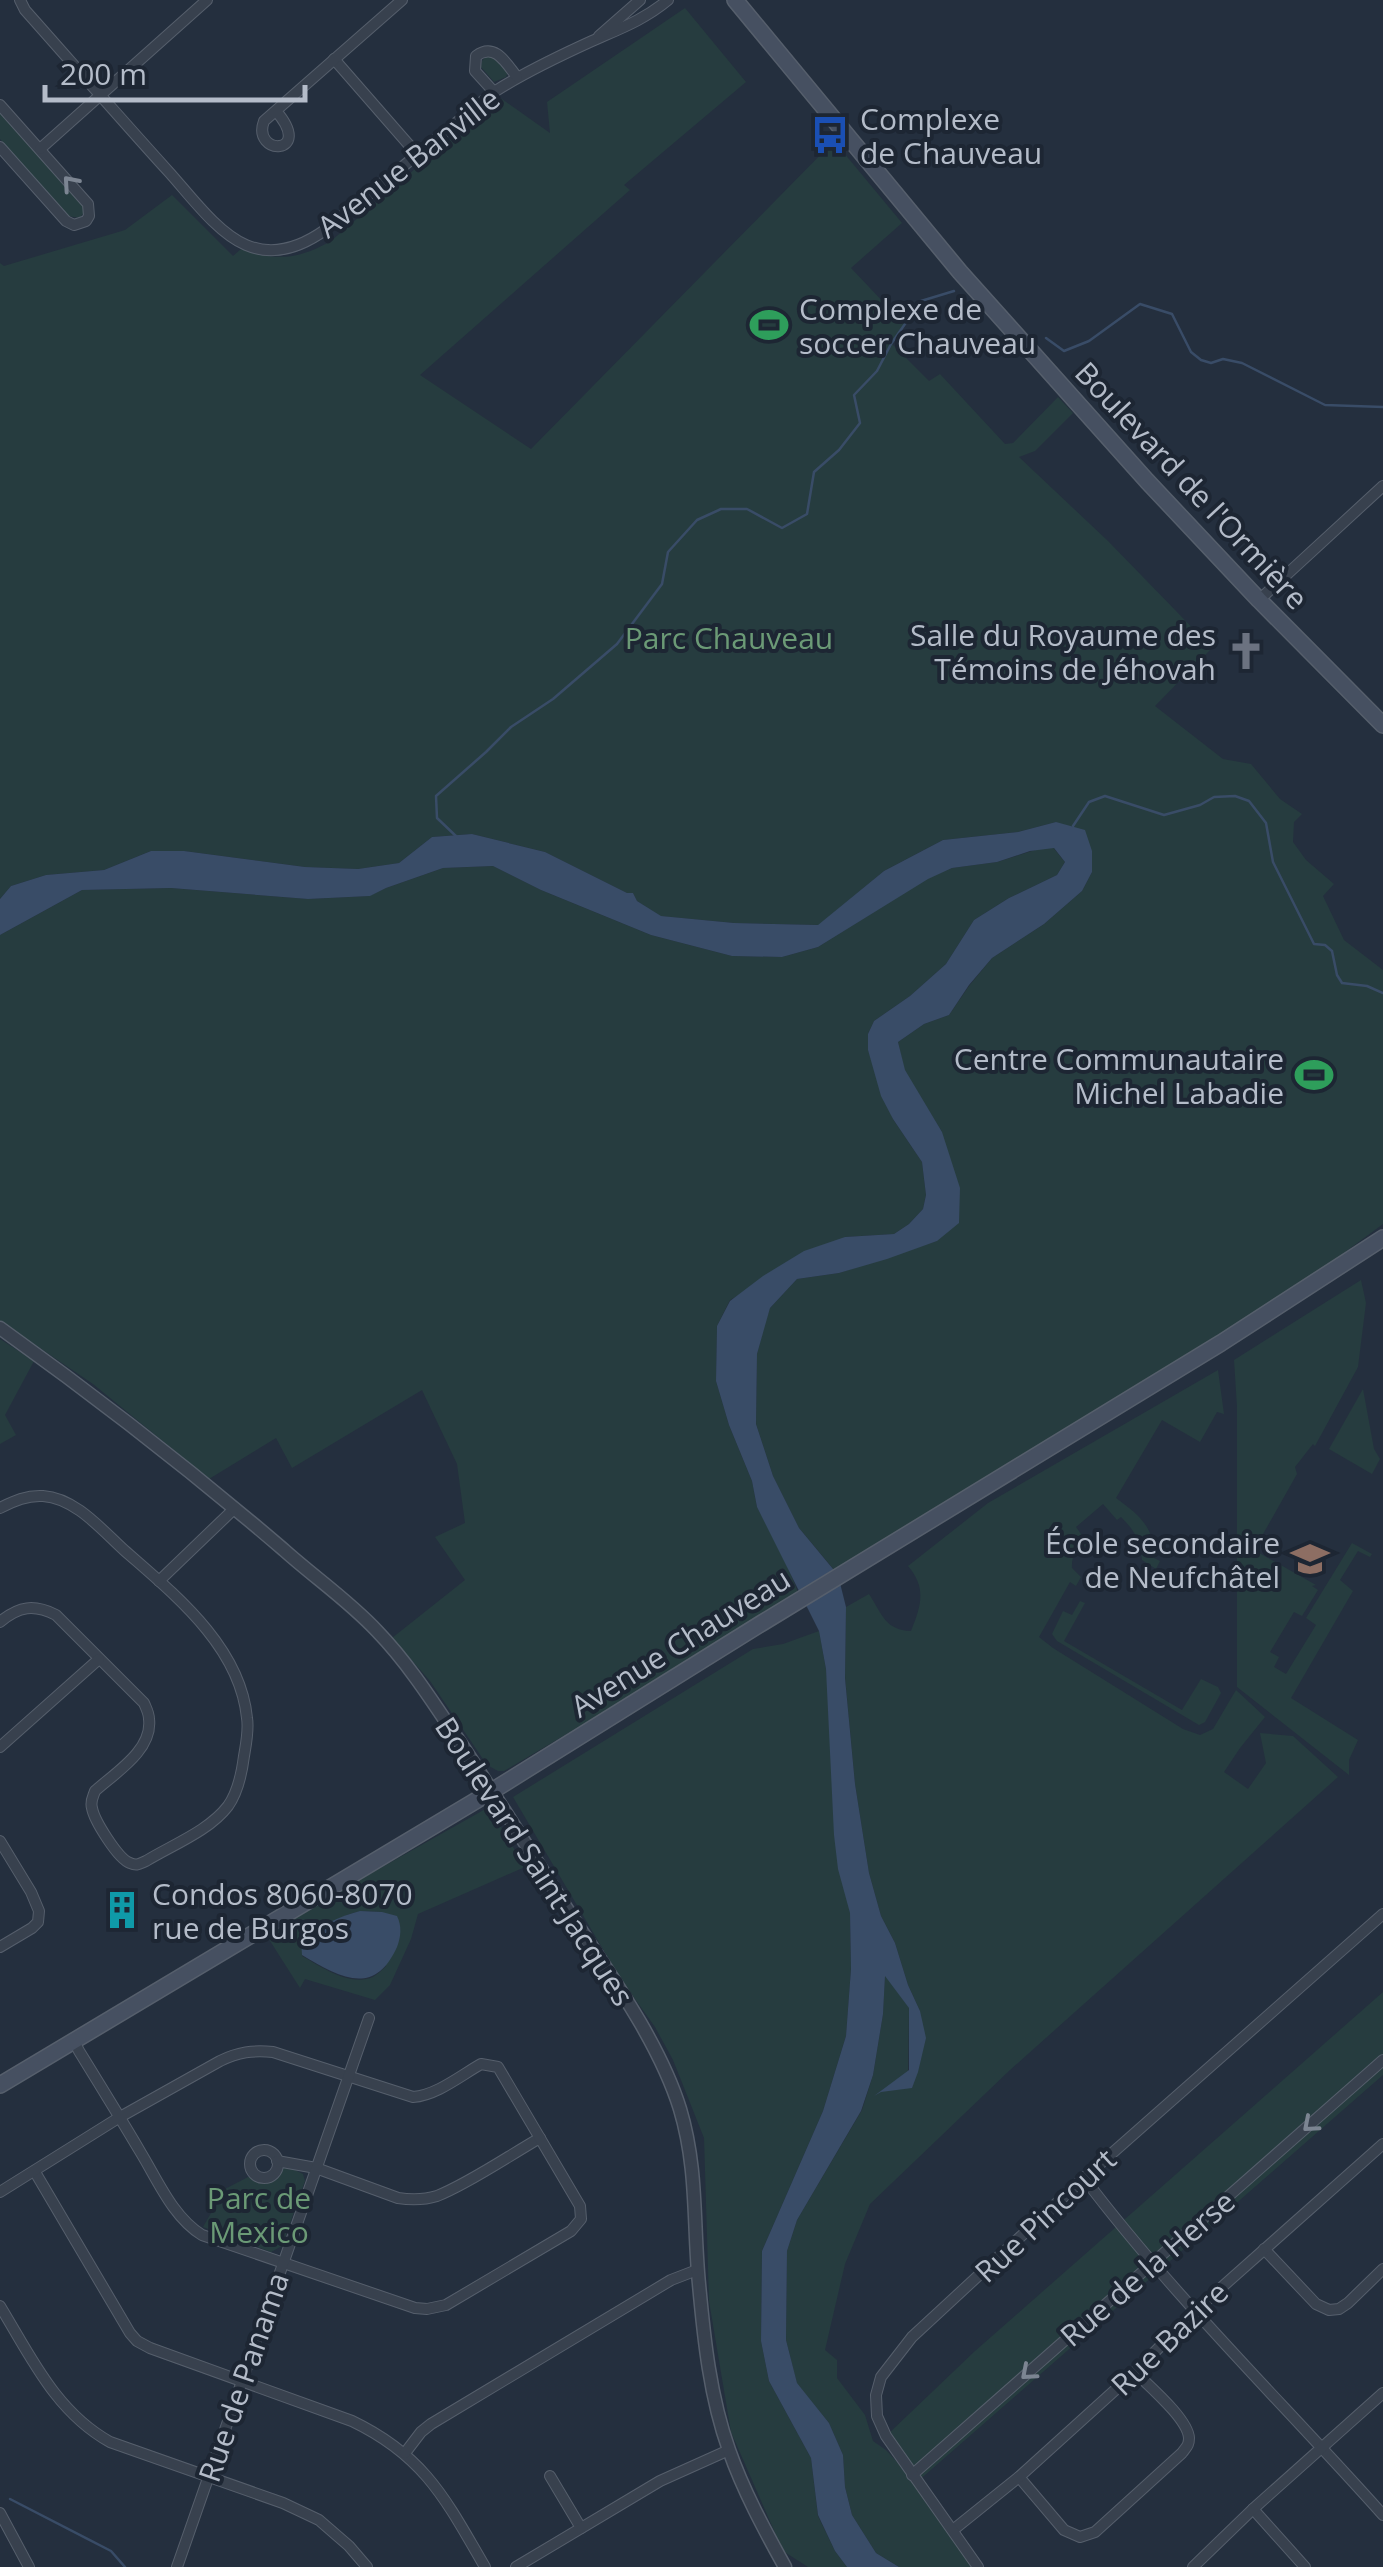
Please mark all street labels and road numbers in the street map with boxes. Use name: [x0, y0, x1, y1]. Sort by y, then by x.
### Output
street label: Avenue Banville: [308, 78, 508, 246]
street label: Boulevard de l'Ormière: [1066, 352, 1318, 618]
street label: Avenue Chauveau: [562, 1558, 798, 1726]
street label: Boulevard Saint-Jacques: [426, 1709, 644, 2013]
street label: Rue Pincourt: [965, 2139, 1125, 2291]
street label: Rue de la Herse: [1051, 2181, 1243, 2355]
street label: Rue de Panama: [188, 2267, 298, 2487]
street label: Rue Bazire: [1101, 2272, 1237, 2404]

